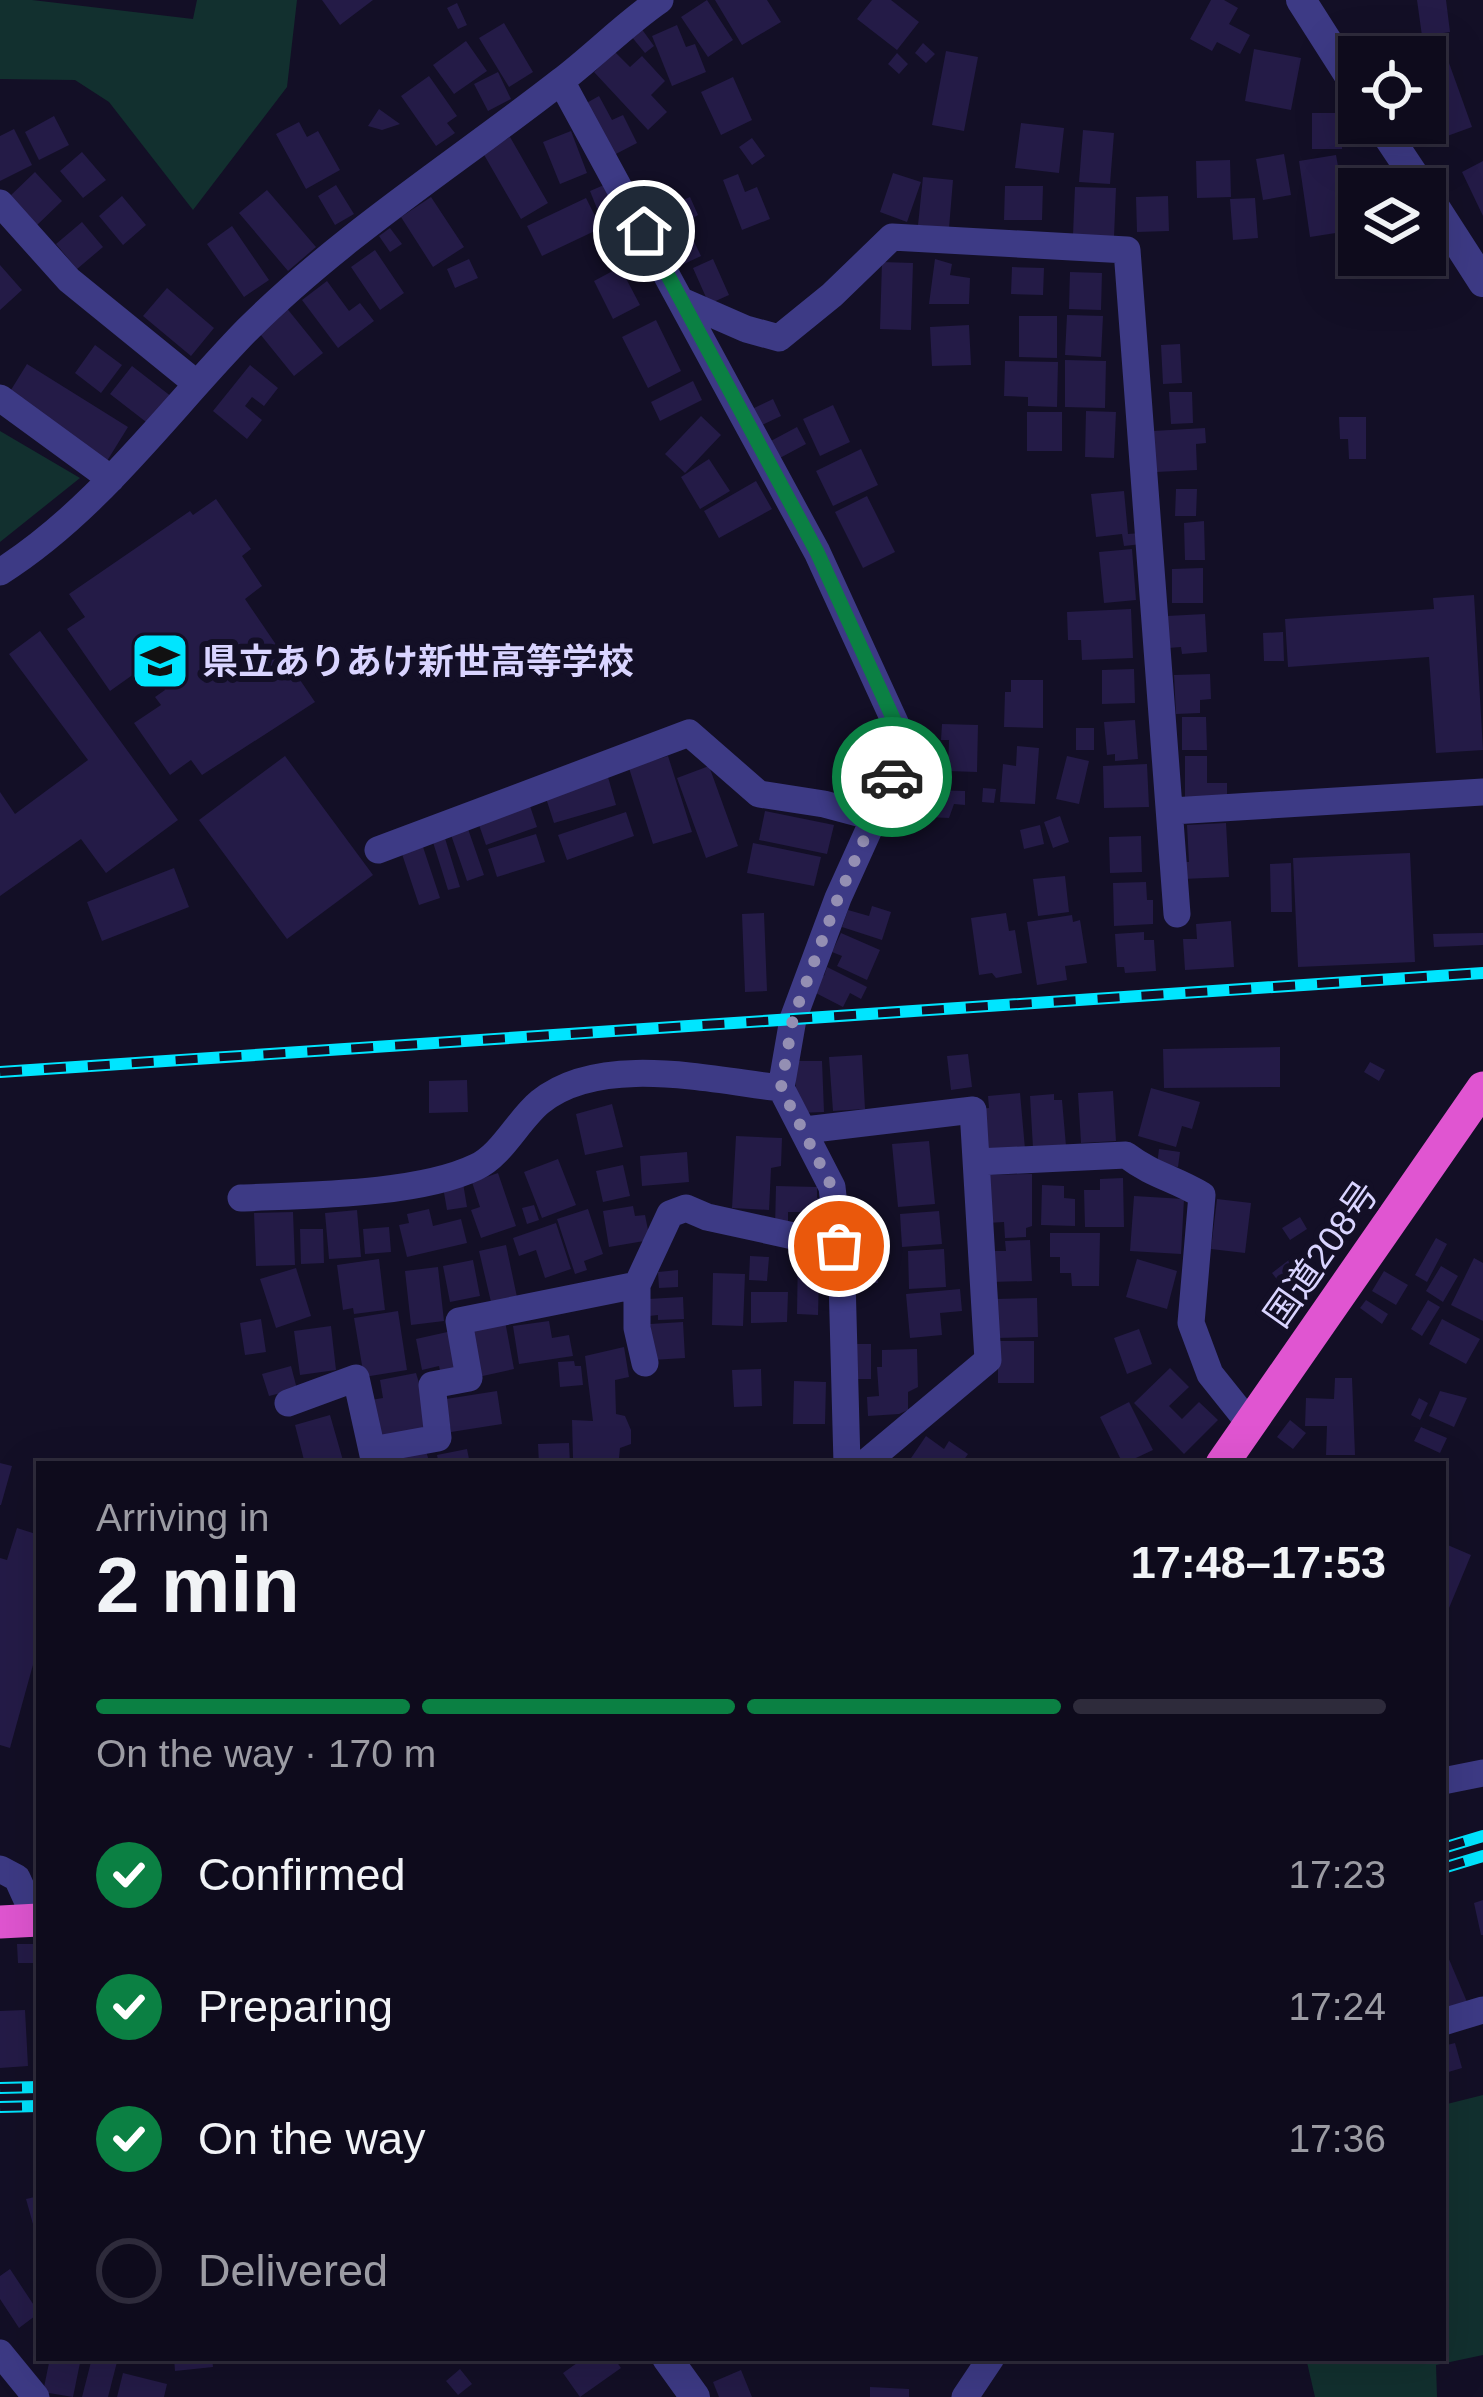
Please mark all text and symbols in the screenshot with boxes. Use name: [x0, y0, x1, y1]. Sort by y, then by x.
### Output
map controls: [1338, 36, 1446, 276]
button: locate: [1338, 36, 1446, 144]
button: layers: [1338, 168, 1446, 276]
pin: [593, 180, 695, 282]
icon: home: [611, 198, 677, 264]
school or university icon: 県立ありあけ新世高等学校: [129, 630, 191, 692]
place label: 県立ありあけ新世高等学校: [202, 641, 634, 682]
courier: [832, 717, 952, 837]
icon: car: [859, 744, 925, 810]
street label: 国道208号: [1256, 1173, 1386, 1335]
pin: [788, 1195, 890, 1297]
icon: bag: [806, 1213, 872, 1279]
text: Arriving in: [96, 1496, 269, 1539]
text: 17:48–17:53: [1131, 1537, 1386, 1588]
text: 2 min: [96, 1541, 300, 1629]
text: On the way · 170 m: [96, 1732, 436, 1775]
icon: check: [96, 1842, 162, 1908]
text: Confirmed: [198, 1849, 406, 1900]
text: 17:23: [1288, 1853, 1386, 1896]
icon: check: [96, 1974, 162, 2040]
text: Preparing: [198, 1981, 393, 2032]
text: 17:24: [1288, 1985, 1386, 2028]
icon: check: [96, 2106, 162, 2172]
text: On the way: [198, 2113, 426, 2164]
text: 17:36: [1288, 2117, 1386, 2160]
text: Delivered: [198, 2245, 388, 2296]

